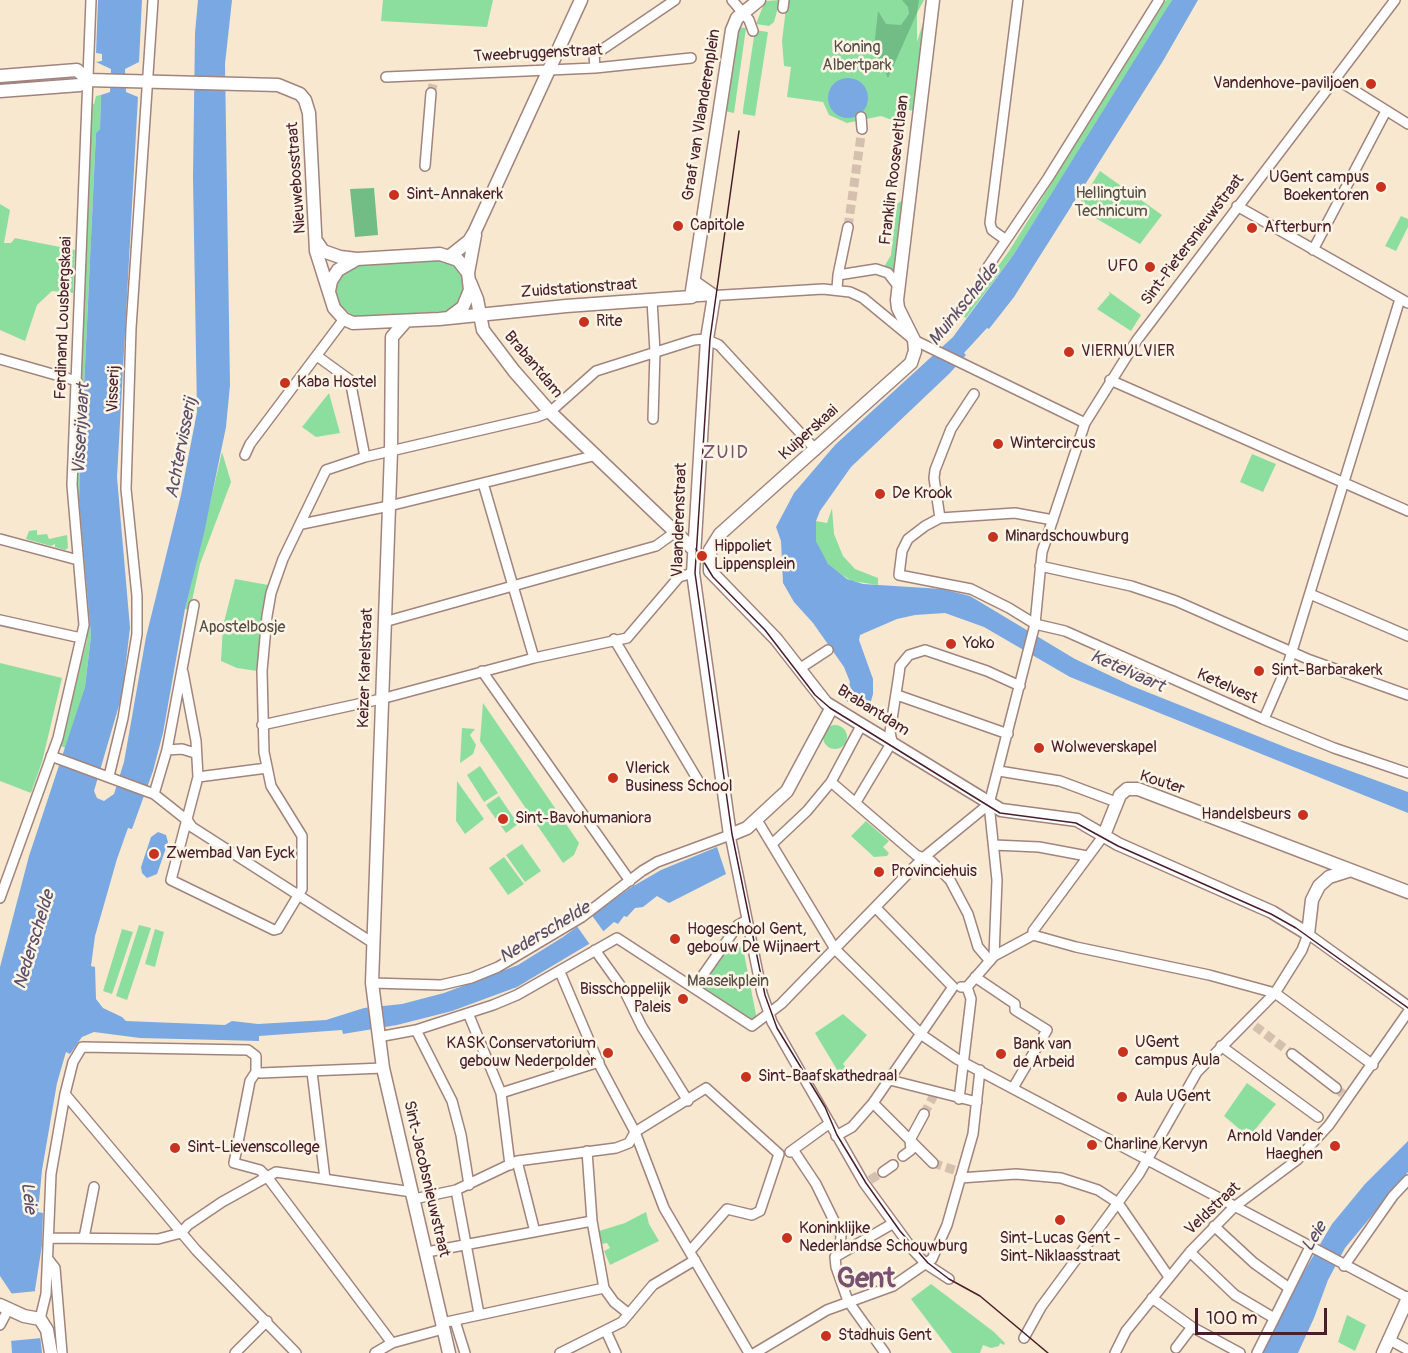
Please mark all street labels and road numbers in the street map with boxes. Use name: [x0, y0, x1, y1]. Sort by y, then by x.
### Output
street label: Graaf van Vlaanderenplein: [679, 28, 725, 202]
street label: Tweebruggenstraat: [473, 41, 603, 67]
street label: Franklin Rooseveltlaan: [876, 94, 914, 246]
street label: Nieuwebosstraat: [284, 121, 310, 235]
street label: Sint-Pietersnieuwstraat: [1137, 171, 1249, 309]
street label: Ferdinand Lousbergskaai: [52, 236, 76, 400]
street label: Zuidstationstraat: [520, 275, 638, 303]
street label: Brabantdam: [499, 327, 567, 403]
street label: Visserij: [104, 365, 124, 413]
street label: Kuiperskaai: [775, 401, 843, 465]
street label: Vlaanderenstraat: [668, 462, 692, 578]
street label: Keizer Karelstraat: [354, 608, 378, 728]
street label: Ketelvest: [1194, 665, 1260, 709]
street label: Brabantdam: [833, 681, 913, 741]
street label: Kouter: [1137, 767, 1187, 799]
street label: Sint-Jacobsnieuwstraat: [399, 1099, 453, 1259]
street label: Veldstraat: [1181, 1178, 1245, 1240]

